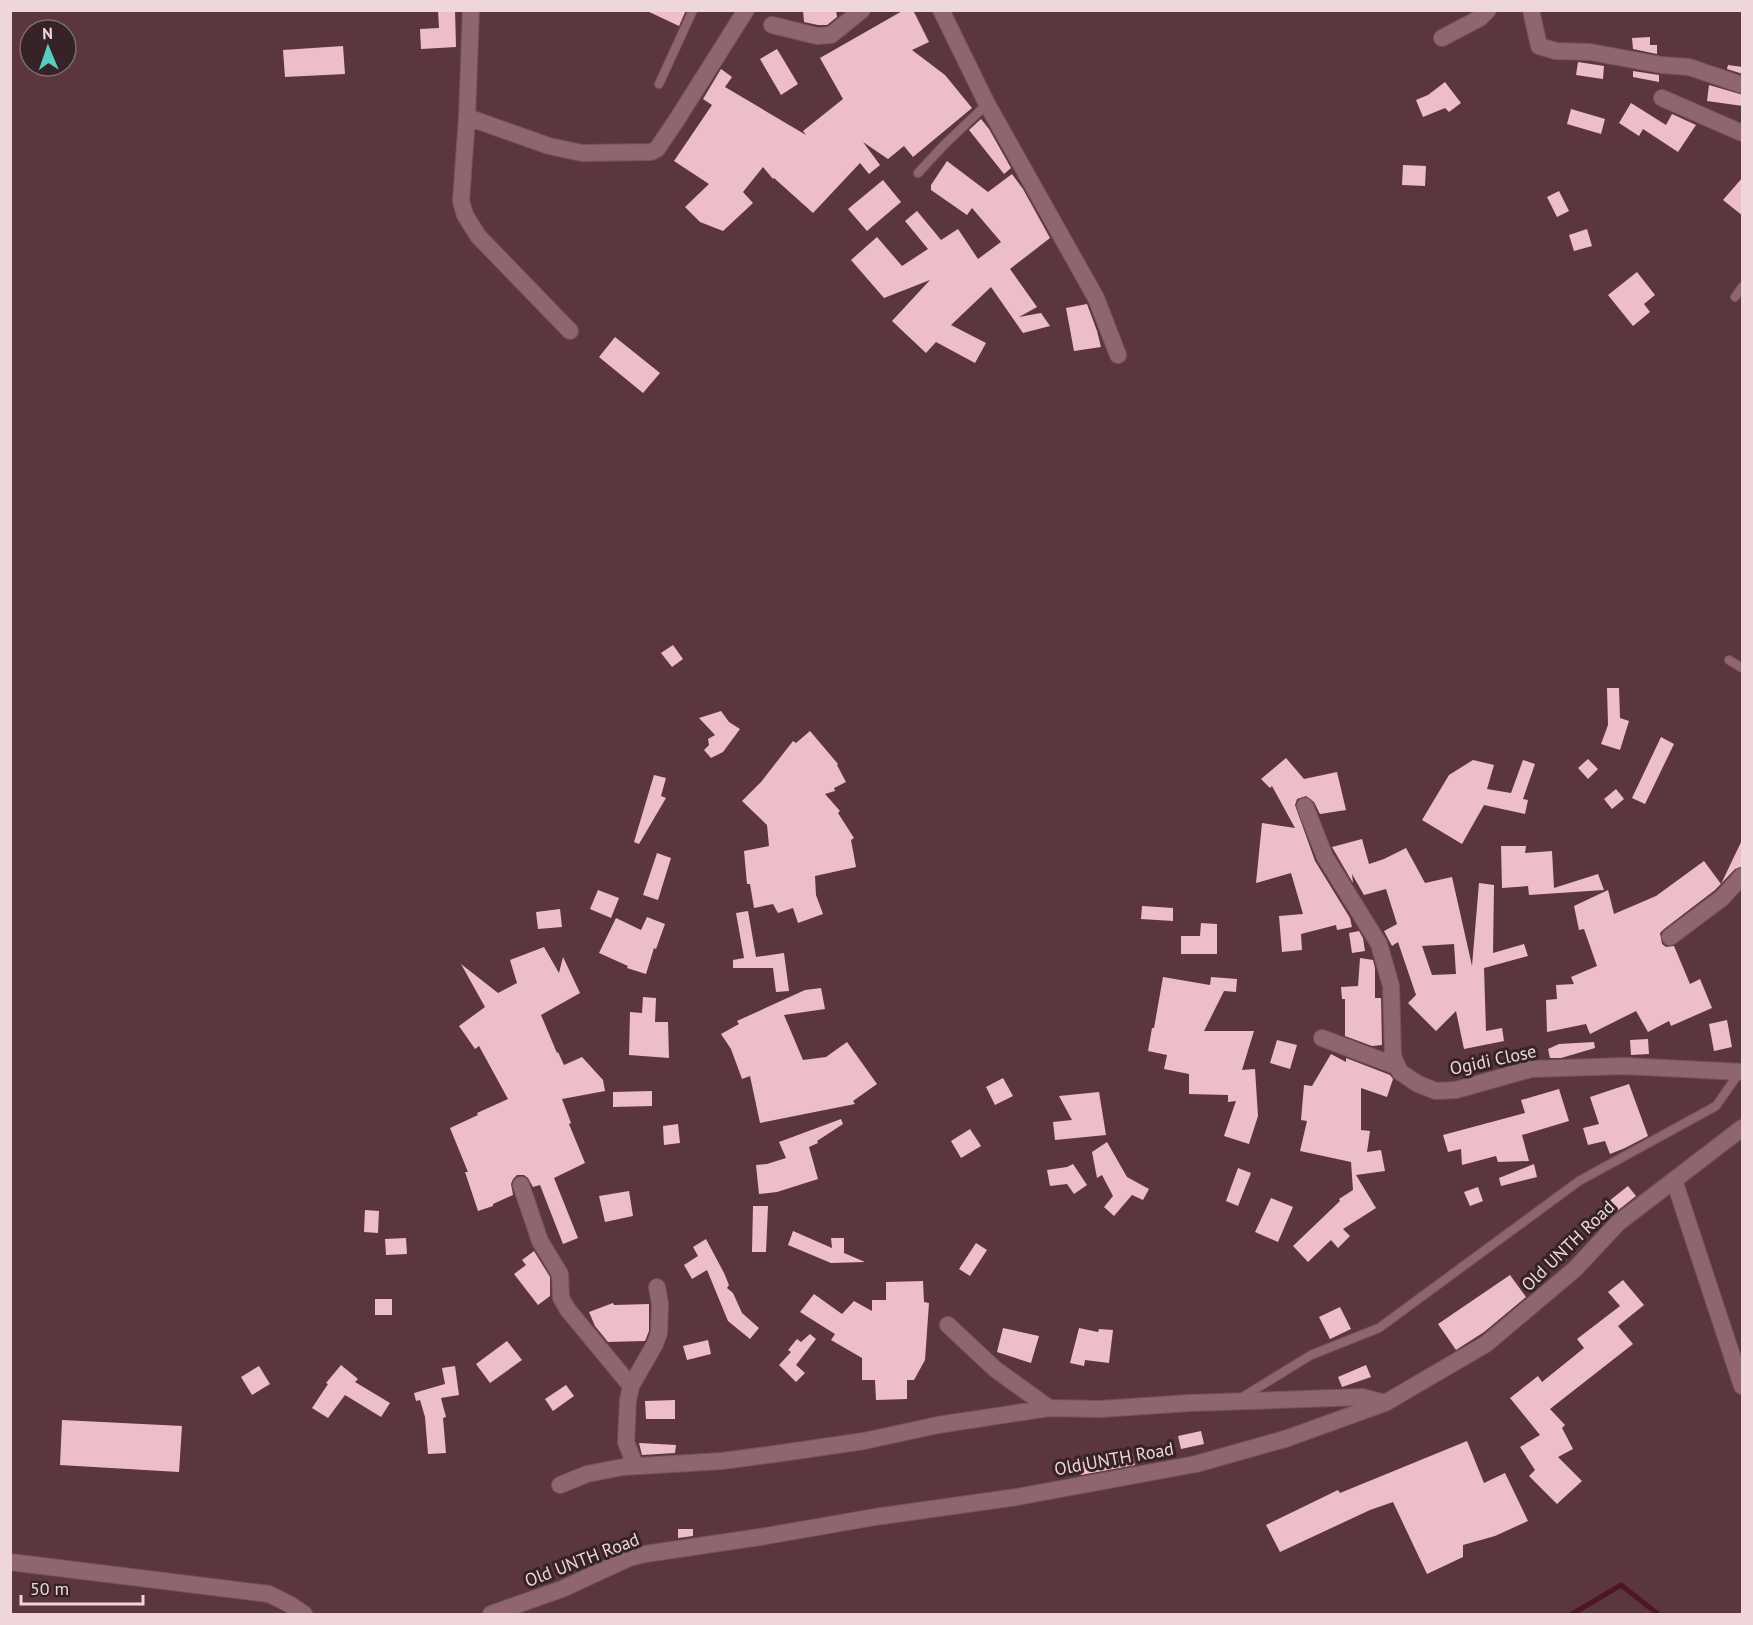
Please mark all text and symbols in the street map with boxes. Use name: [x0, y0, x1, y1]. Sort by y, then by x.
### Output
north arrow: [18, 18, 78, 78]
text: N: [42, 23, 53, 43]
street label: Ogidi Close: [1447, 1039, 1538, 1080]
street label: Old UNTH Road: [1516, 1195, 1619, 1296]
street label: Old UNTH Road: [1052, 1437, 1175, 1480]
street label: Old UNTH Road: [521, 1527, 642, 1592]
scale bar: [21, 1568, 142, 1606]
text: 50 m: [30, 1577, 69, 1600]

